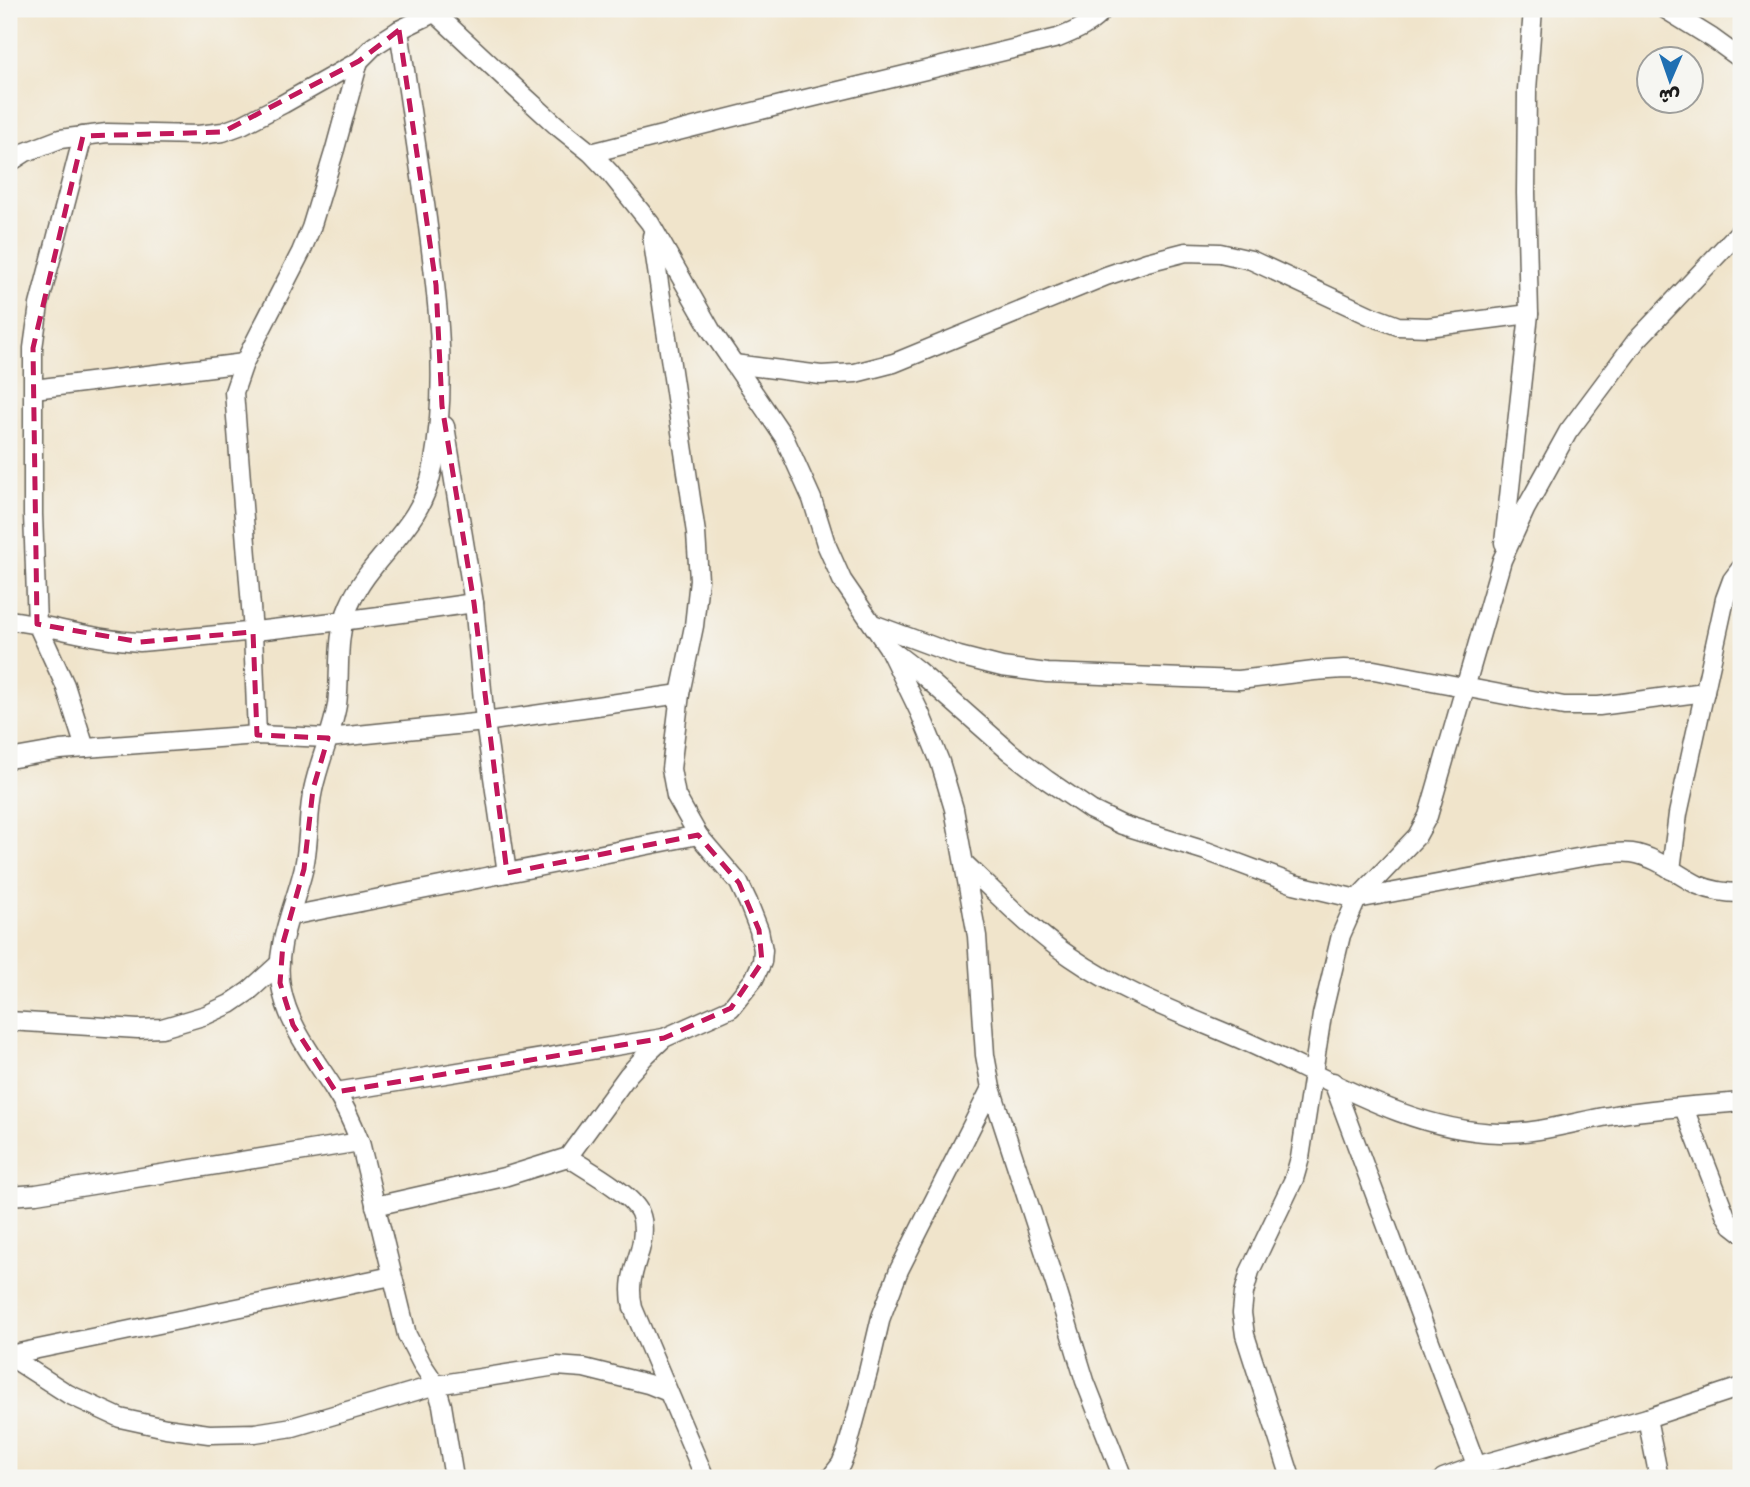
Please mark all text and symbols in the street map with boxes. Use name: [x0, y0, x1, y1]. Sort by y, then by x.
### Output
north arrow: [1634, 46, 1704, 116]
text: ش: [1658, 84, 1680, 109]

